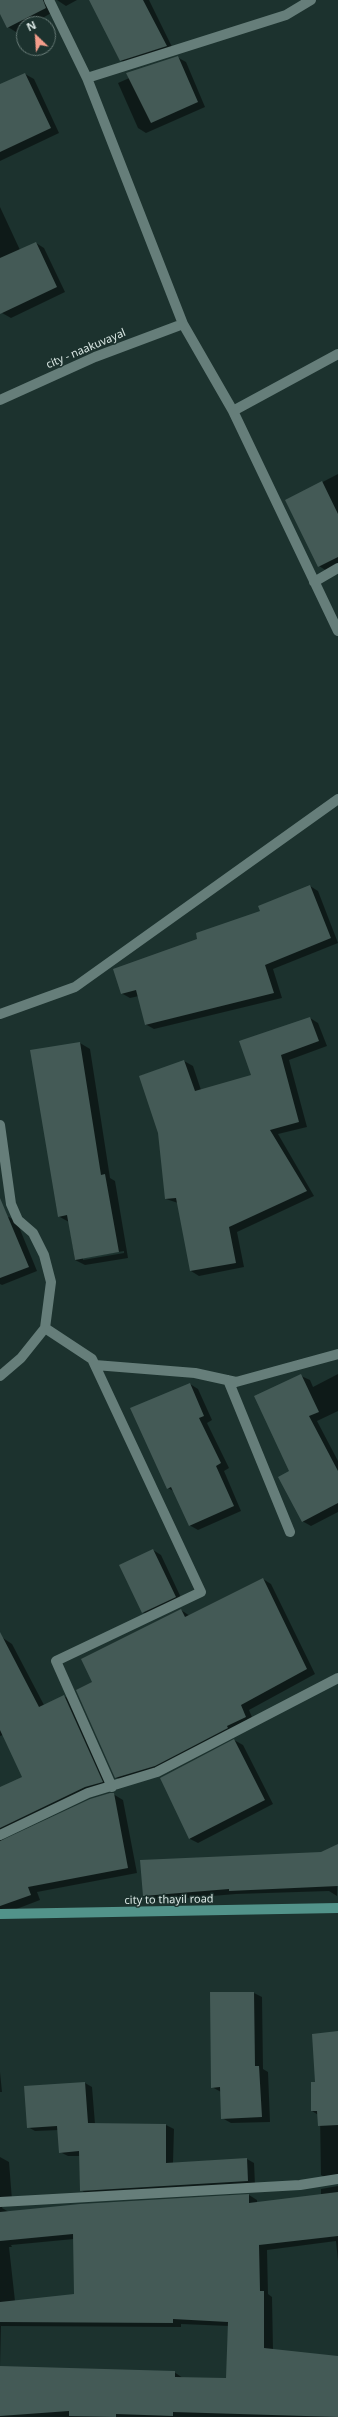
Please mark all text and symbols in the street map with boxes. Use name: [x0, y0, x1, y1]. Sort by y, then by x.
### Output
north arrow: [16, 16, 56, 56]
text: N: [24, 17, 38, 34]
street label: city - naakuvayal: [44, 326, 128, 372]
street label: city to thayil road: [124, 1893, 214, 1907]

